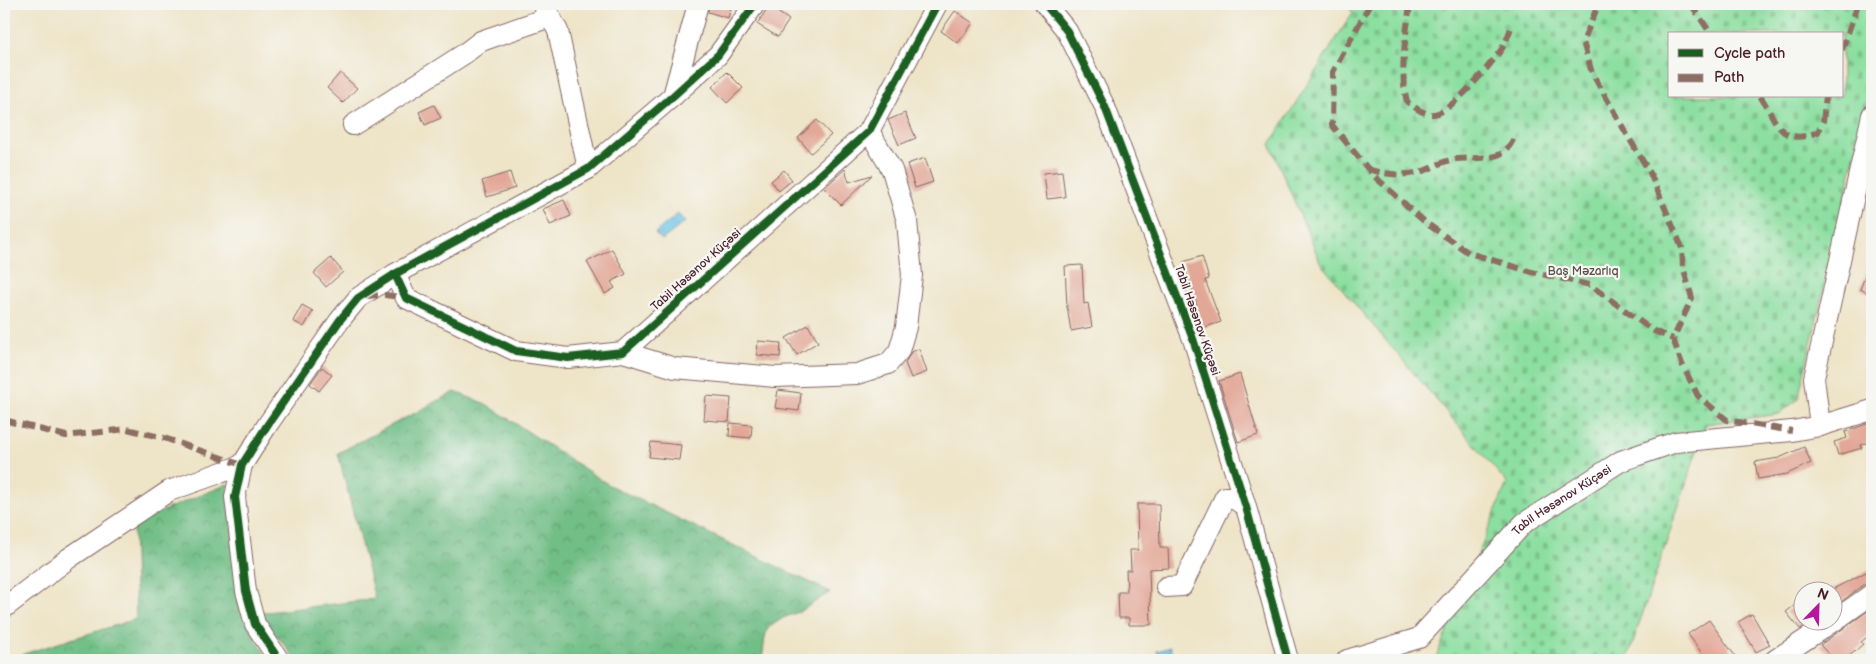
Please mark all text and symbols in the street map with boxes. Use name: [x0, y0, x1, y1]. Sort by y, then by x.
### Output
legend: [1668, 32, 1844, 98]
text: Cycle path: [1714, 44, 1785, 63]
text: Path: [1714, 68, 1744, 87]
street label: Tabil Həsənov Küçəsi: [648, 225, 744, 314]
street label: Tabil Həsənov Küçəsi: [1171, 263, 1223, 378]
park label: Baş Məzarlıq: [1548, 264, 1618, 279]
street label: Tabil Həsənov Küçəsi: [1509, 462, 1614, 539]
north arrow: [1794, 582, 1844, 632]
text: N: [1815, 585, 1831, 604]

